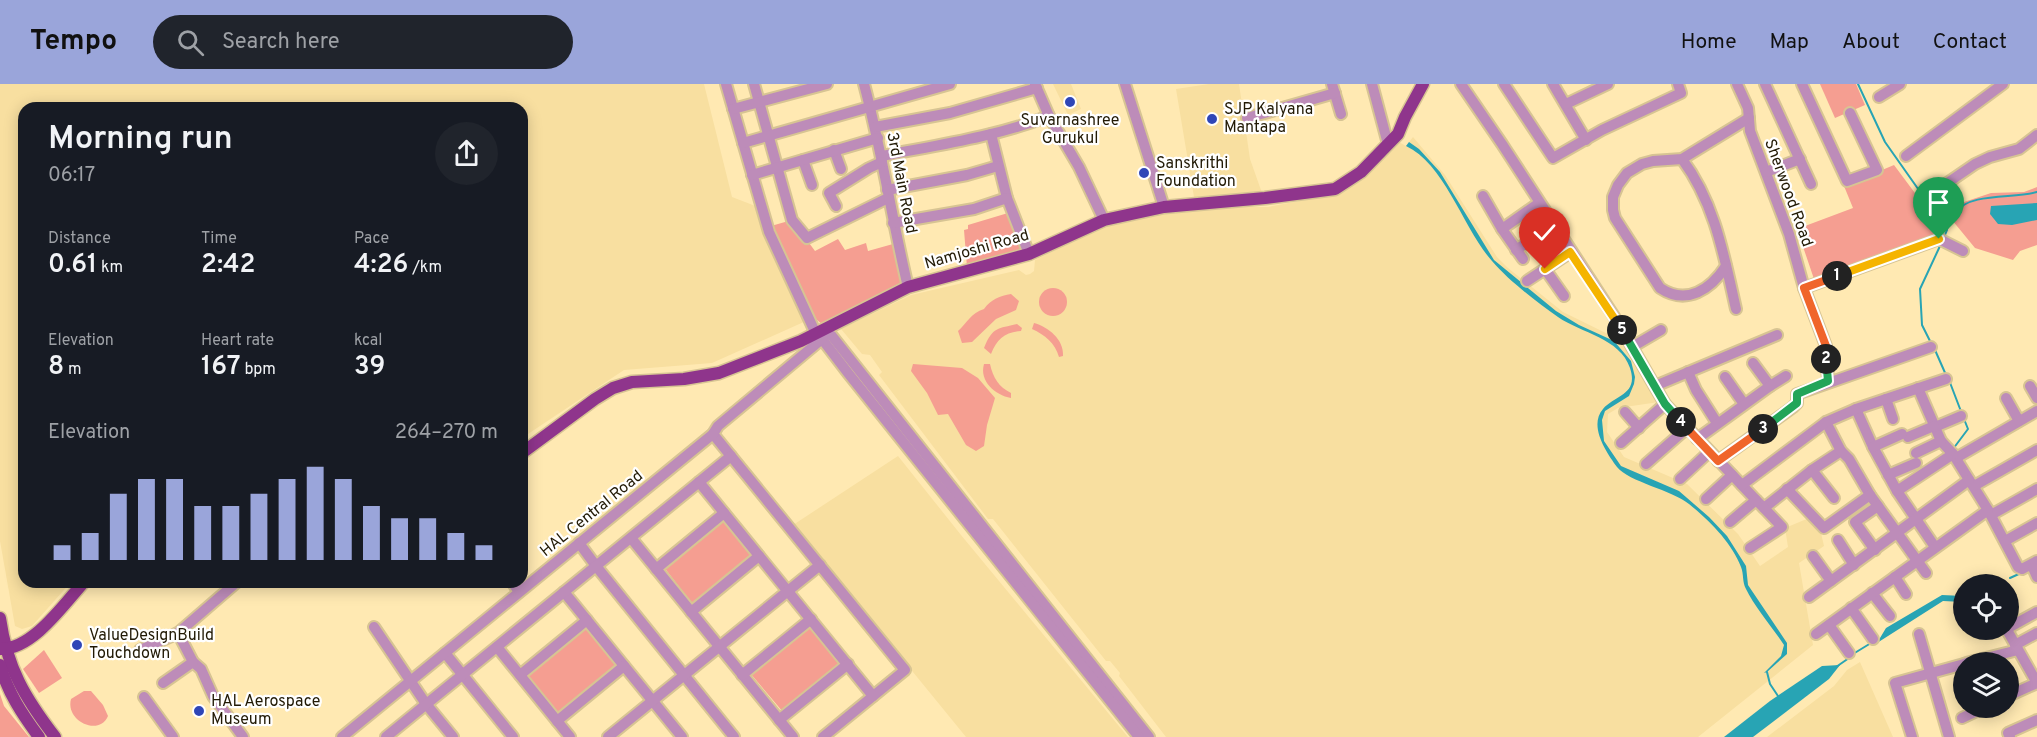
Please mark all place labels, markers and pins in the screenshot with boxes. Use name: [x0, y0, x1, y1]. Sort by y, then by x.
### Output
marker: Suvarnashree Gurukul: [1063, 95, 1077, 109]
place label: SJP Kalyana Mantapa: [1224, 100, 1313, 138]
place label: Suvarnashree Gurukul: [1021, 111, 1119, 149]
marker: SJP Kalyana Mantapa: [1205, 112, 1219, 126]
place label: Sanskrithi Foundation: [1156, 154, 1236, 192]
marker: Sanskrithi Foundation: [1137, 166, 1151, 180]
pin: [1913, 177, 1964, 239]
pin: [1519, 207, 1570, 269]
pin: 1: [1822, 261, 1852, 291]
pin: 5: [1607, 315, 1637, 345]
pin: 2: [1811, 344, 1841, 374]
pin: 4: [1666, 407, 1696, 437]
pin: 3: [1748, 414, 1778, 444]
place label: ValueDesignBuild Touchdown: [89, 626, 214, 664]
marker: ValueDesignBuild Touchdown: [70, 638, 84, 652]
place label: HAL Aerospace Museum: [211, 692, 320, 730]
marker: HAL Aerospace Museum: [192, 704, 206, 718]

